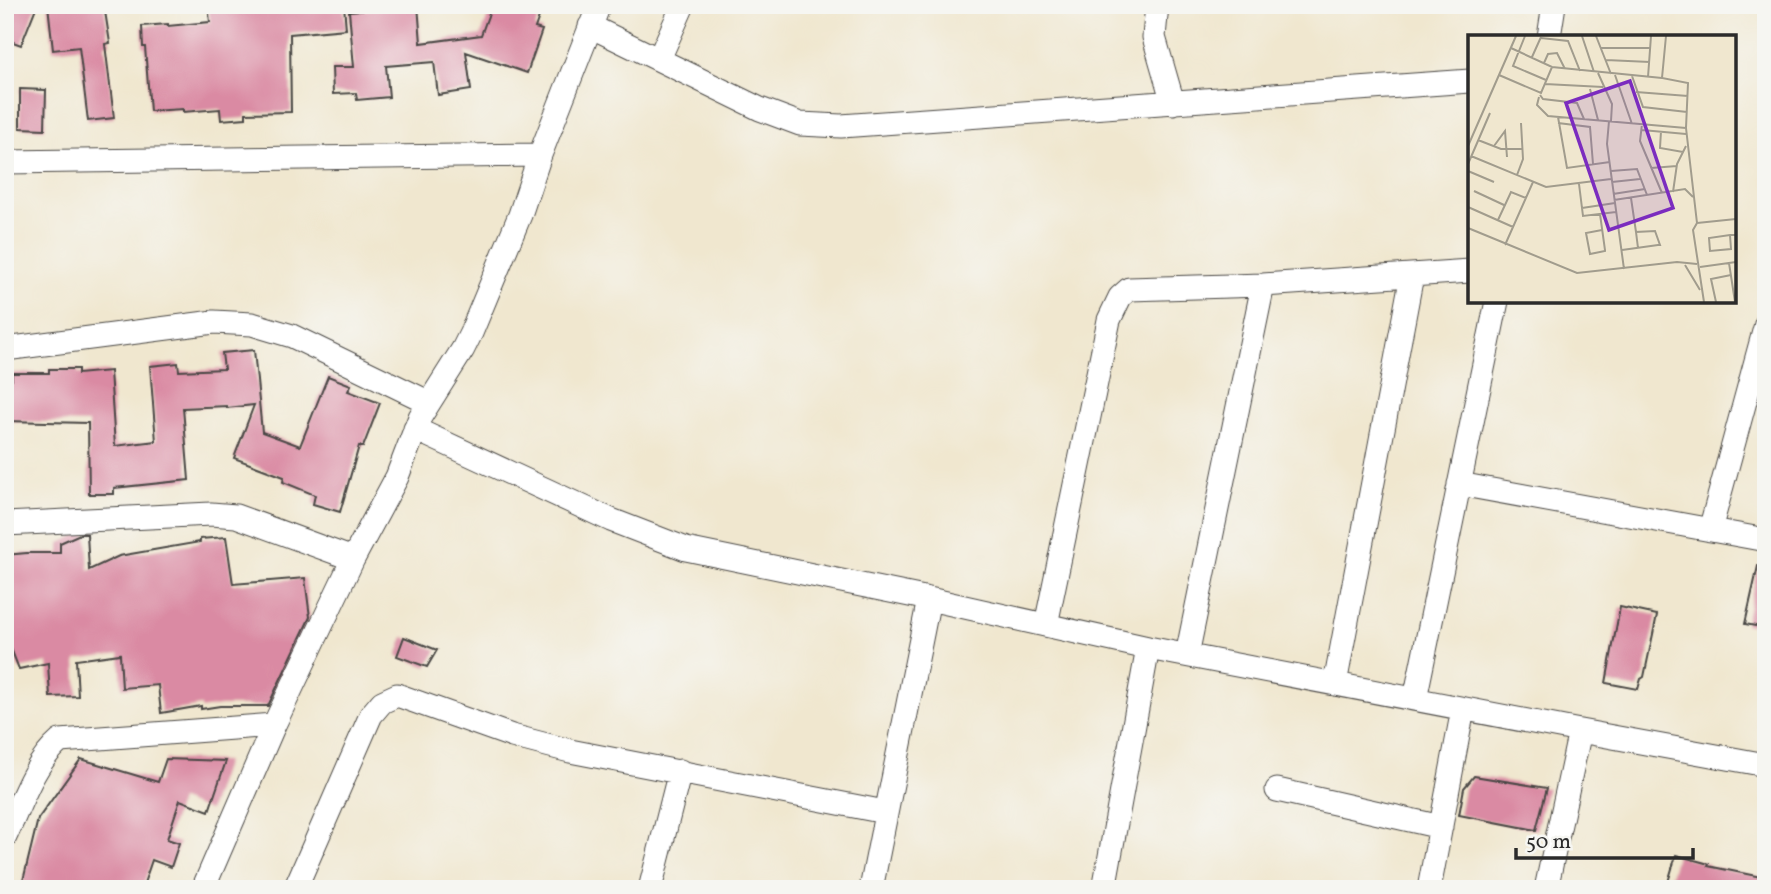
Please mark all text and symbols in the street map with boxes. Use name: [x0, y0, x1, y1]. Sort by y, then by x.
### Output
inset map: [1468, 35, 1736, 303]
scale bar: [1516, 817, 1692, 861]
text: 50 m: [1526, 828, 1571, 857]

